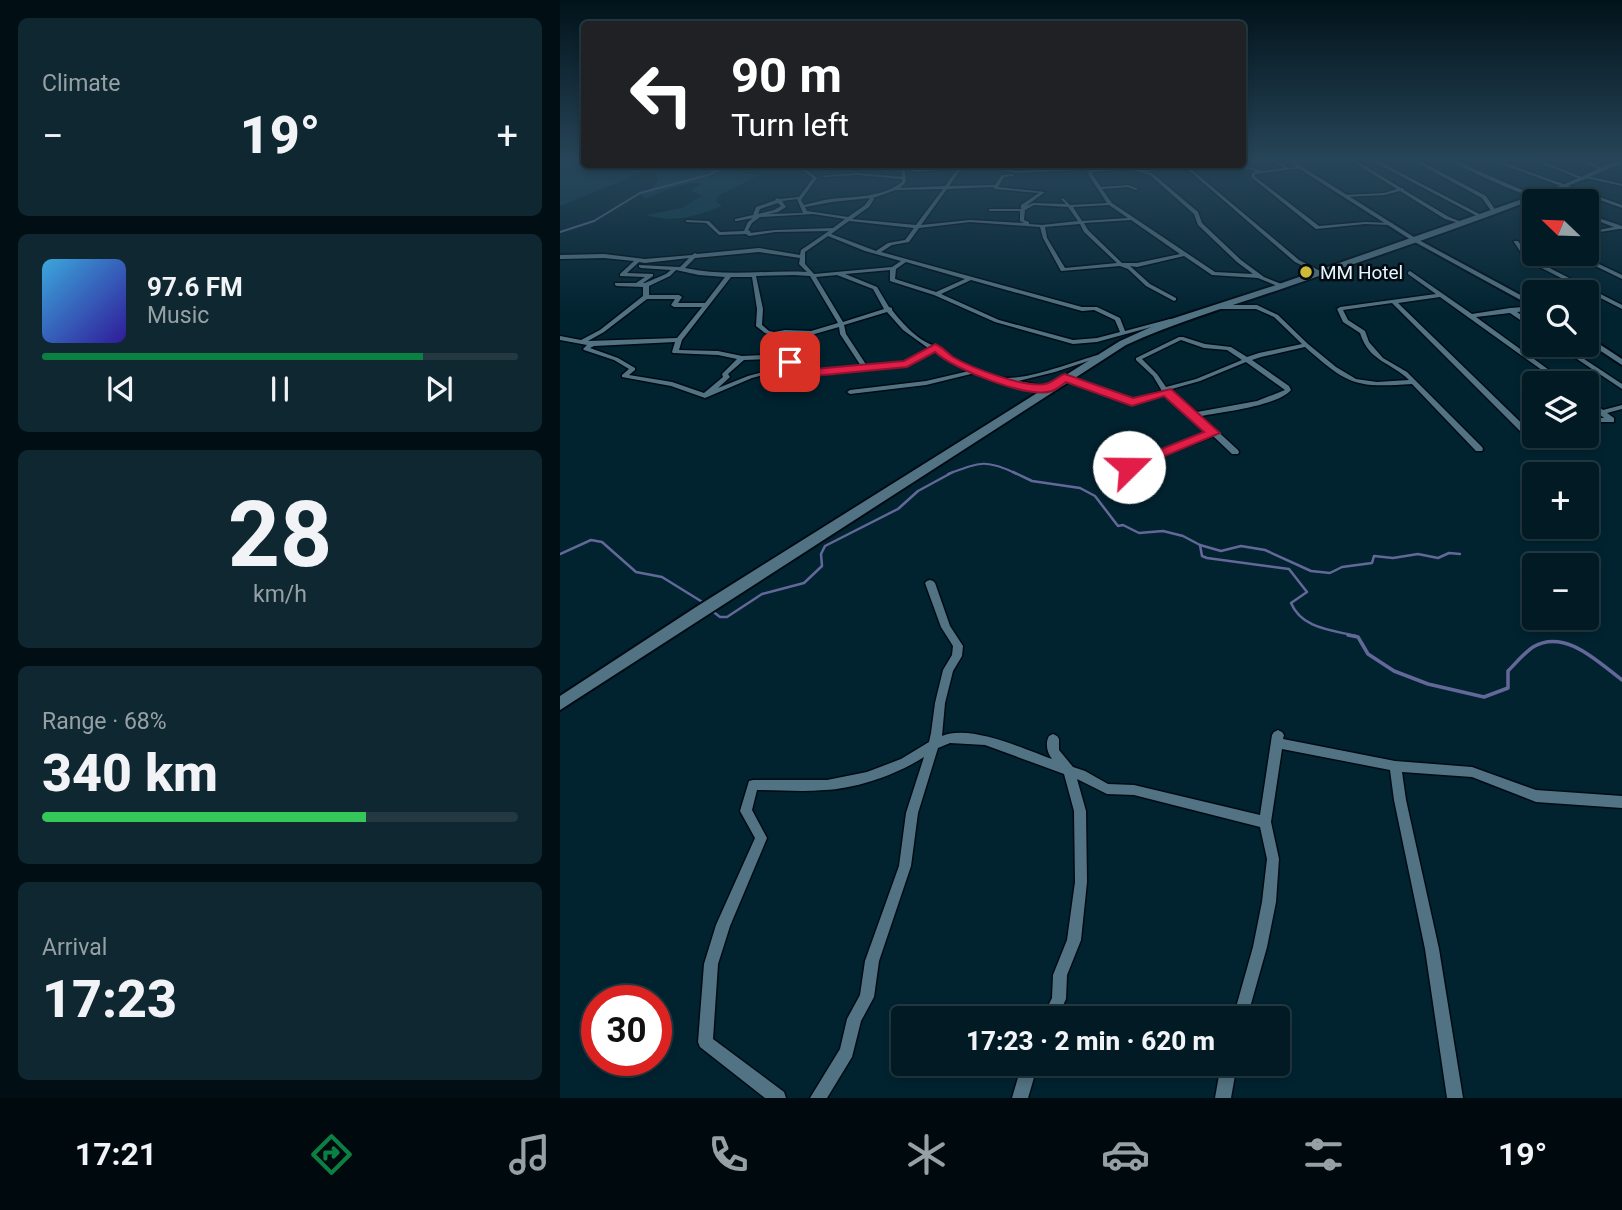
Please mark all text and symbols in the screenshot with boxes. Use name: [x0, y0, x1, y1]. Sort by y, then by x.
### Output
text: 90 m: [731, 47, 842, 104]
icon: left: [616, 49, 707, 140]
text: Climate: [42, 70, 121, 97]
text: 19°: [240, 105, 320, 166]
text: Turn left: [731, 106, 849, 144]
text: −: [42, 114, 64, 158]
text: +: [496, 114, 518, 158]
north arrow: [1522, 189, 1600, 266]
map controls: [1522, 189, 1599, 630]
place label: MM Hotel: [1320, 261, 1403, 284]
marker: MM Hotel: [1298, 264, 1314, 280]
text: 97.6 FM: [147, 272, 243, 302]
button: search: [1522, 280, 1599, 357]
text: Music: [147, 302, 209, 329]
pin: [760, 332, 820, 392]
icon: arrive: [771, 343, 809, 381]
icon: previous: [102, 370, 140, 408]
icon: pause: [261, 370, 299, 408]
icon: next: [420, 370, 458, 408]
button: layers: [1522, 371, 1599, 448]
position arrow: [1092, 430, 1166, 504]
button: +: [1522, 462, 1599, 539]
text: 28: [228, 482, 332, 588]
button: −: [1522, 553, 1599, 630]
text: km/h: [253, 581, 307, 608]
text: Range · 68%: [42, 708, 167, 735]
text: 340 km: [42, 743, 218, 804]
text: Arrival: [42, 934, 107, 961]
text: 17:23: [42, 969, 177, 1030]
speed limit sign: 30: [581, 985, 672, 1076]
text: 17:23 · 2 min · 620 m: [966, 1026, 1215, 1056]
icon: directions: [307, 1130, 356, 1179]
icon: music: [505, 1130, 554, 1179]
icon: phone: [704, 1130, 753, 1179]
icon: climate: [902, 1130, 951, 1179]
icon: car: [1101, 1130, 1150, 1179]
icon: filters: [1299, 1130, 1348, 1179]
text: 17:21: [75, 1135, 157, 1173]
text: 19°: [1498, 1135, 1547, 1173]

